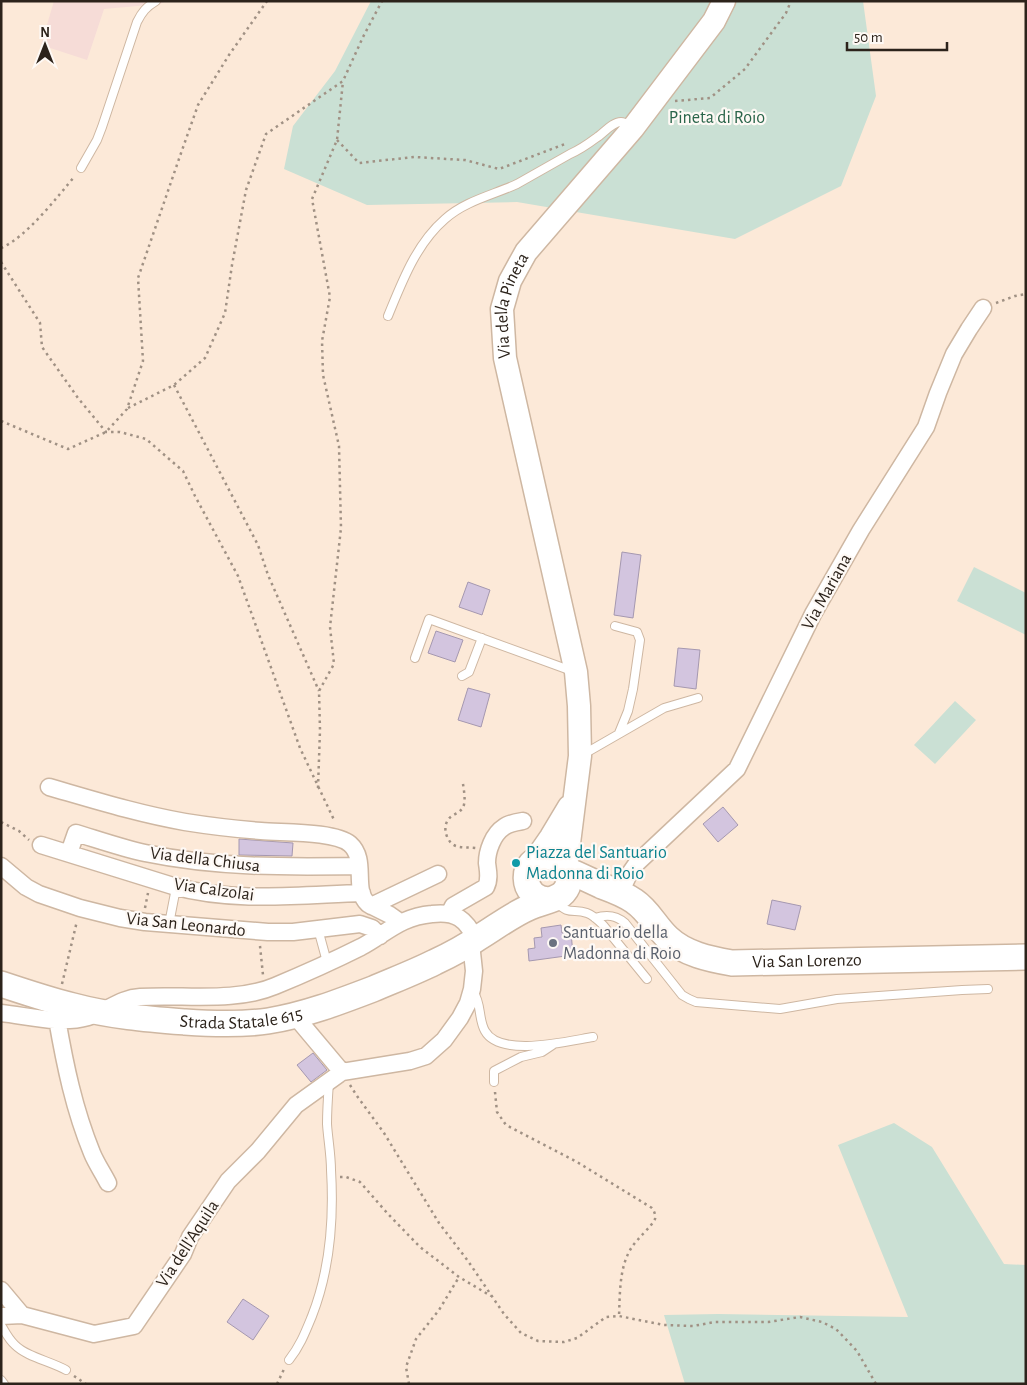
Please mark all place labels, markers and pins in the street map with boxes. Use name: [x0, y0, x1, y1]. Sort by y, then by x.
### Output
place label: Piazza del Santuario Madonna di Roio: [526, 844, 667, 883]
marker: Piazza del Santuario Madonna di Roio: [510, 857, 522, 869]
place label: Santuario della Madonna di Roio: [563, 924, 681, 963]
marker: Santuario della Madonna di Roio: [547, 937, 559, 949]

